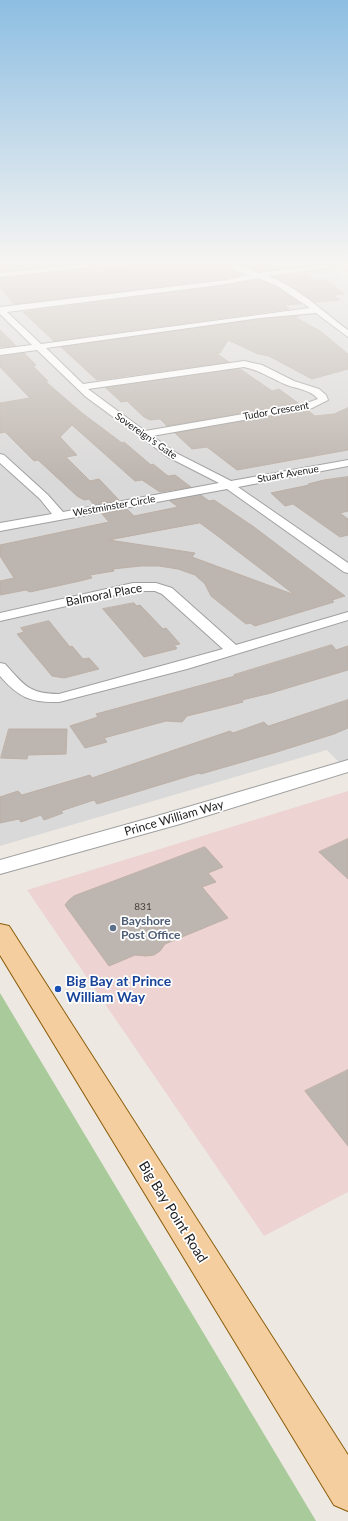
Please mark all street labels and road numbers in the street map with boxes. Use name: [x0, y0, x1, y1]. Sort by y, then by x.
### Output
street label: Tudor Crescent: [242, 399, 310, 423]
street label: Sovereign's Gate: [113, 410, 179, 462]
street label: Stuart Avenue: [256, 463, 320, 485]
street label: Westminster Circle: [72, 493, 156, 519]
street label: Balmoral Place: [65, 581, 143, 609]
street label: Prince William Way: [123, 797, 225, 839]
street label: Big Bay Point Road: [135, 1158, 211, 1266]

